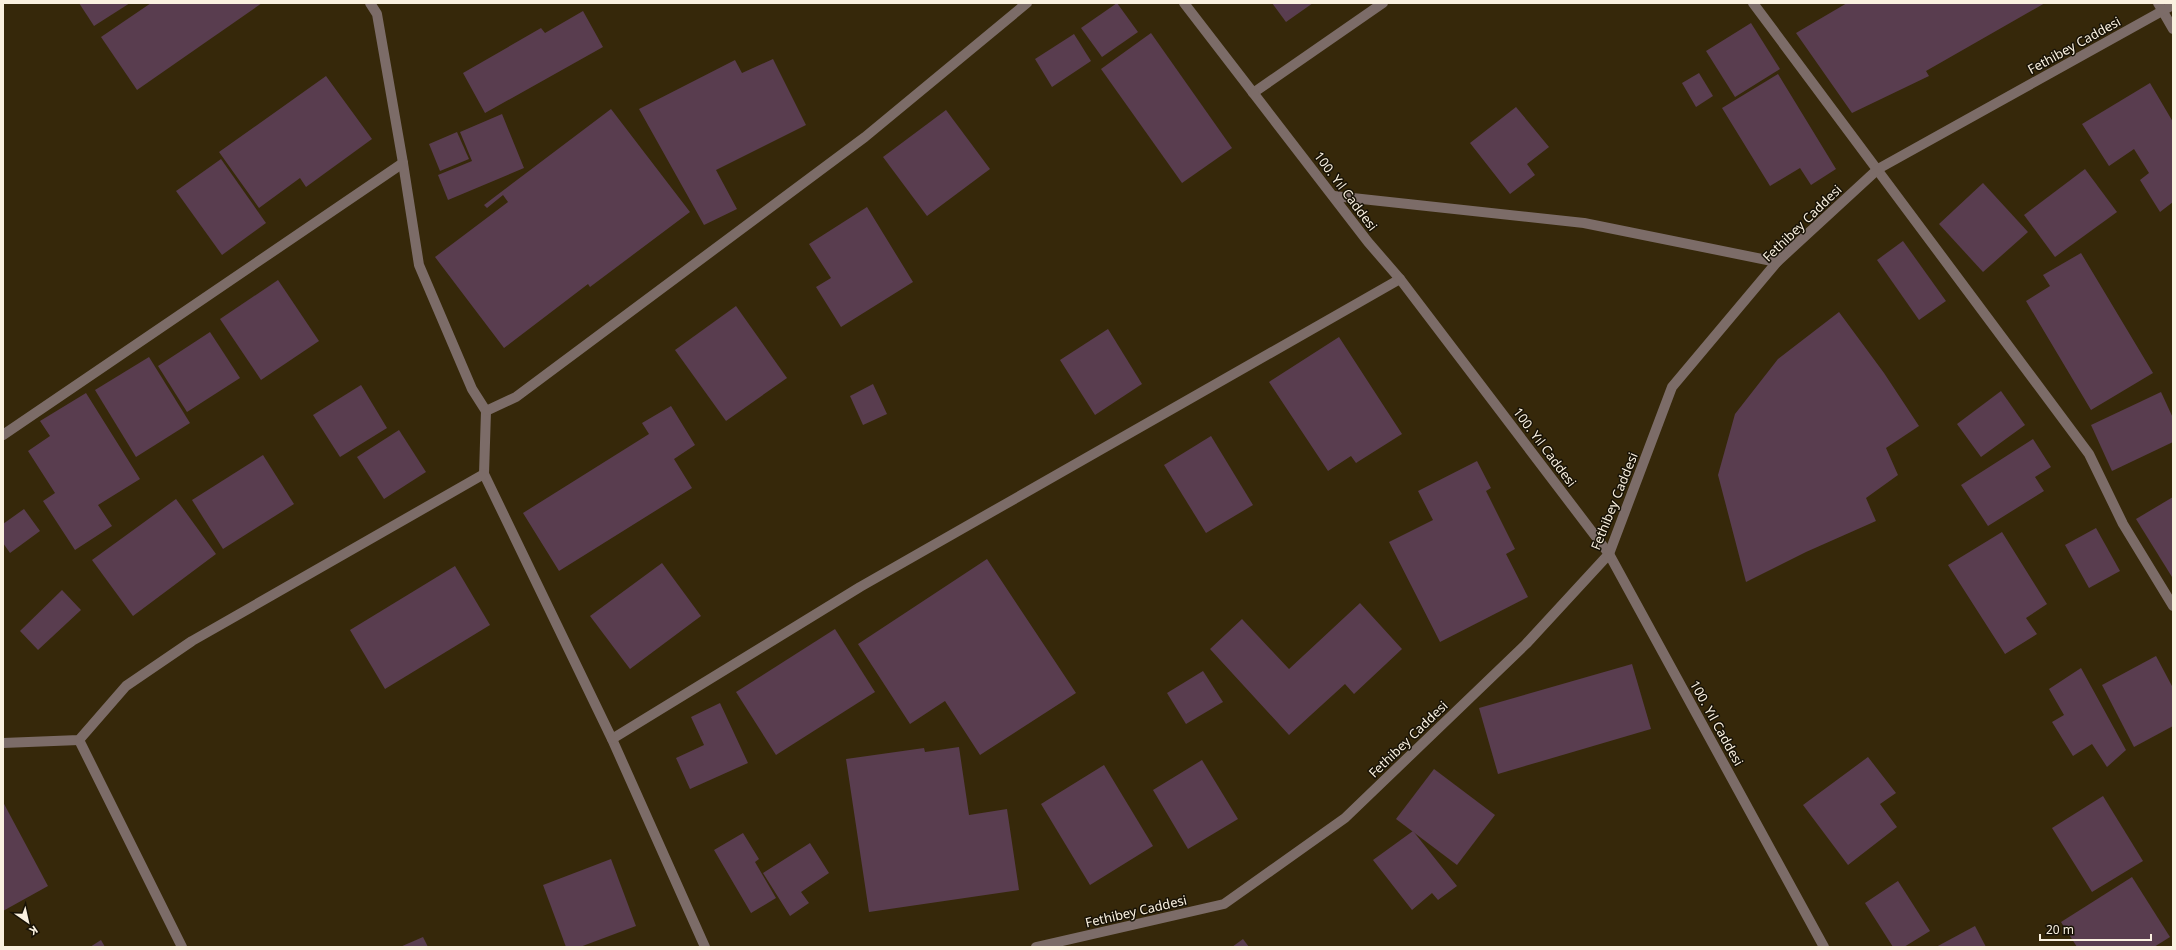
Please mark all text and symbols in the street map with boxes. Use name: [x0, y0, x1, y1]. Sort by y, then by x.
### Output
street label: Fethibey Caddesi: [2024, 12, 2124, 78]
street label: 100. Yıl Caddesi: [1310, 148, 1382, 234]
street label: Fethibey Caddesi: [1758, 181, 1846, 265]
street label: 100. Yıl Caddesi: [1509, 404, 1581, 490]
street label: Fethibey Caddesi: [1586, 450, 1642, 552]
street label: 100. Yıl Caddesi: [1686, 677, 1748, 769]
street label: Fethibey Caddesi: [1364, 697, 1452, 781]
street label: Fethibey Caddesi: [1083, 891, 1189, 931]
north arrow: [8, 902, 48, 942]
scale bar: [2040, 916, 2151, 942]
text: 20 m: [2046, 921, 2074, 938]
text: K: [26, 922, 41, 939]

